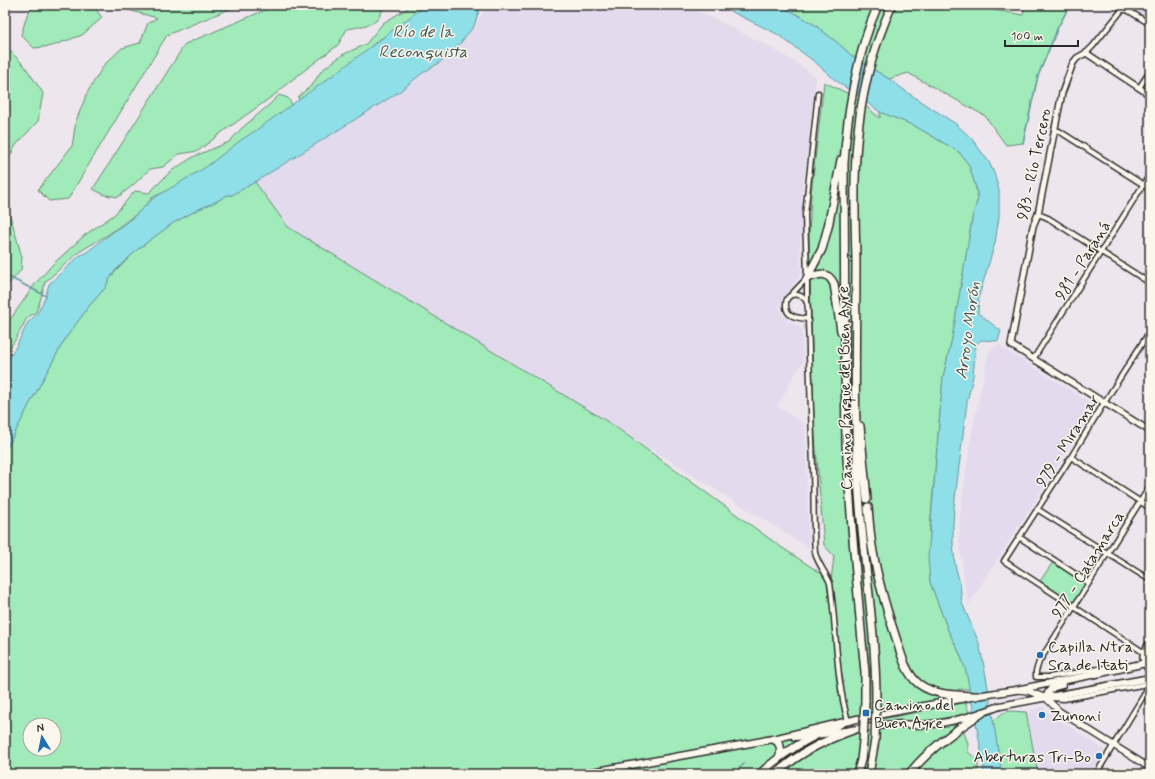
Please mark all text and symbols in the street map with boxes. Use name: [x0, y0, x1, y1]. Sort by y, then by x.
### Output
water label: Río de la Reconquista: [379, 21, 468, 63]
scale bar: [1005, 22, 1078, 48]
text: 100 m: [1011, 29, 1043, 45]
street label: 983 - Río Tercero: [1012, 106, 1057, 222]
street label: 981 - Paraná: [1051, 217, 1116, 304]
water label: Arroyo Morón: [950, 280, 986, 380]
street label: Camino Parque del Buen Ayre: [833, 286, 858, 490]
street label: 979 - Miramar: [1031, 390, 1105, 491]
street label: 977 - Catamarca: [1047, 507, 1130, 622]
place label: Capilla Ntra Sra de Itati: [1048, 637, 1133, 676]
marker: Capilla Ntra Sra de Itati: [1035, 650, 1045, 660]
place label: Camino del Buen Ayre: [874, 695, 954, 734]
place label: Zunoni: [1050, 706, 1101, 727]
marker: Camino del Buen Ayre: [861, 708, 871, 718]
marker: Zunoni: [1037, 710, 1047, 720]
north arrow: [22, 717, 62, 757]
text: N: [36, 721, 45, 736]
place label: Aberturas Tri-Bo: [974, 747, 1091, 768]
marker: Aberturas Tri-Bo: [1094, 751, 1104, 761]

